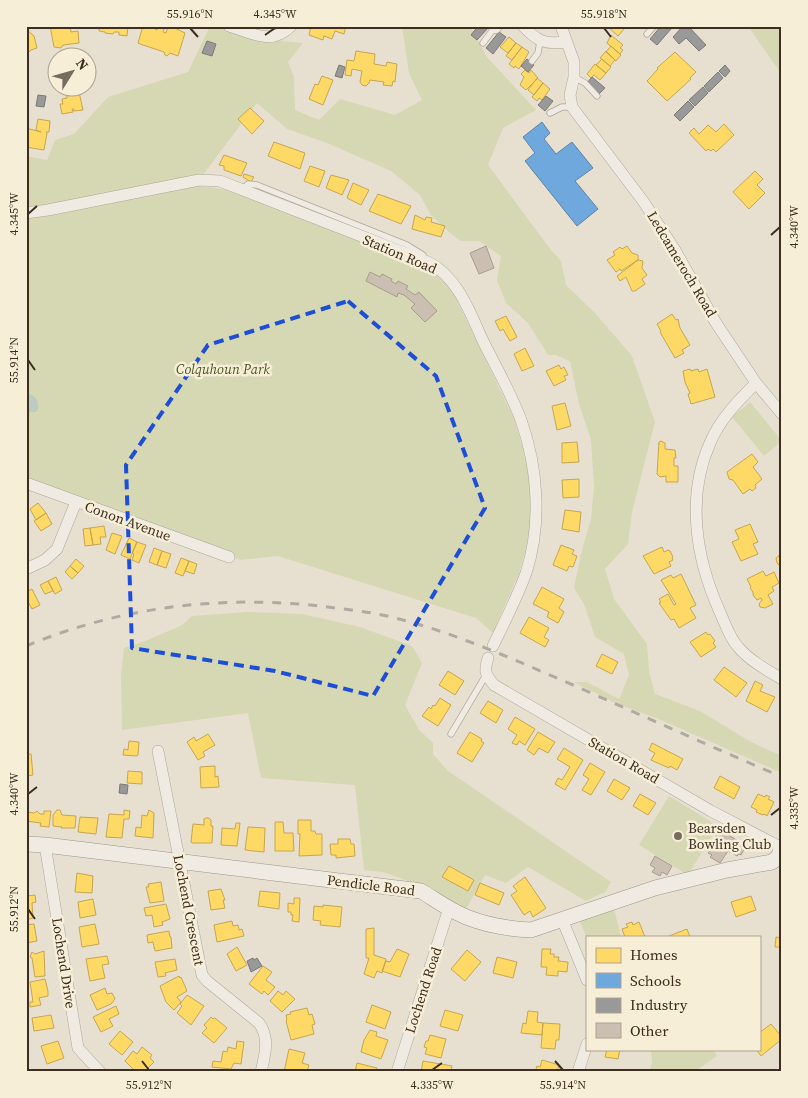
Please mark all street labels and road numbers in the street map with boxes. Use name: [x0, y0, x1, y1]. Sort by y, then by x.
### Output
street label: Ledcameroch Road: [642, 207, 722, 321]
street label: Station Road: [360, 229, 440, 279]
street label: Conon Avenue: [82, 496, 174, 546]
street label: Station Road: [585, 732, 663, 788]
street label: Lochend Crescent: [168, 853, 210, 968]
street label: Pendicle Road: [326, 870, 416, 900]
street label: Lochend Drive: [47, 916, 81, 1010]
street label: Lochend Road: [400, 944, 446, 1036]

